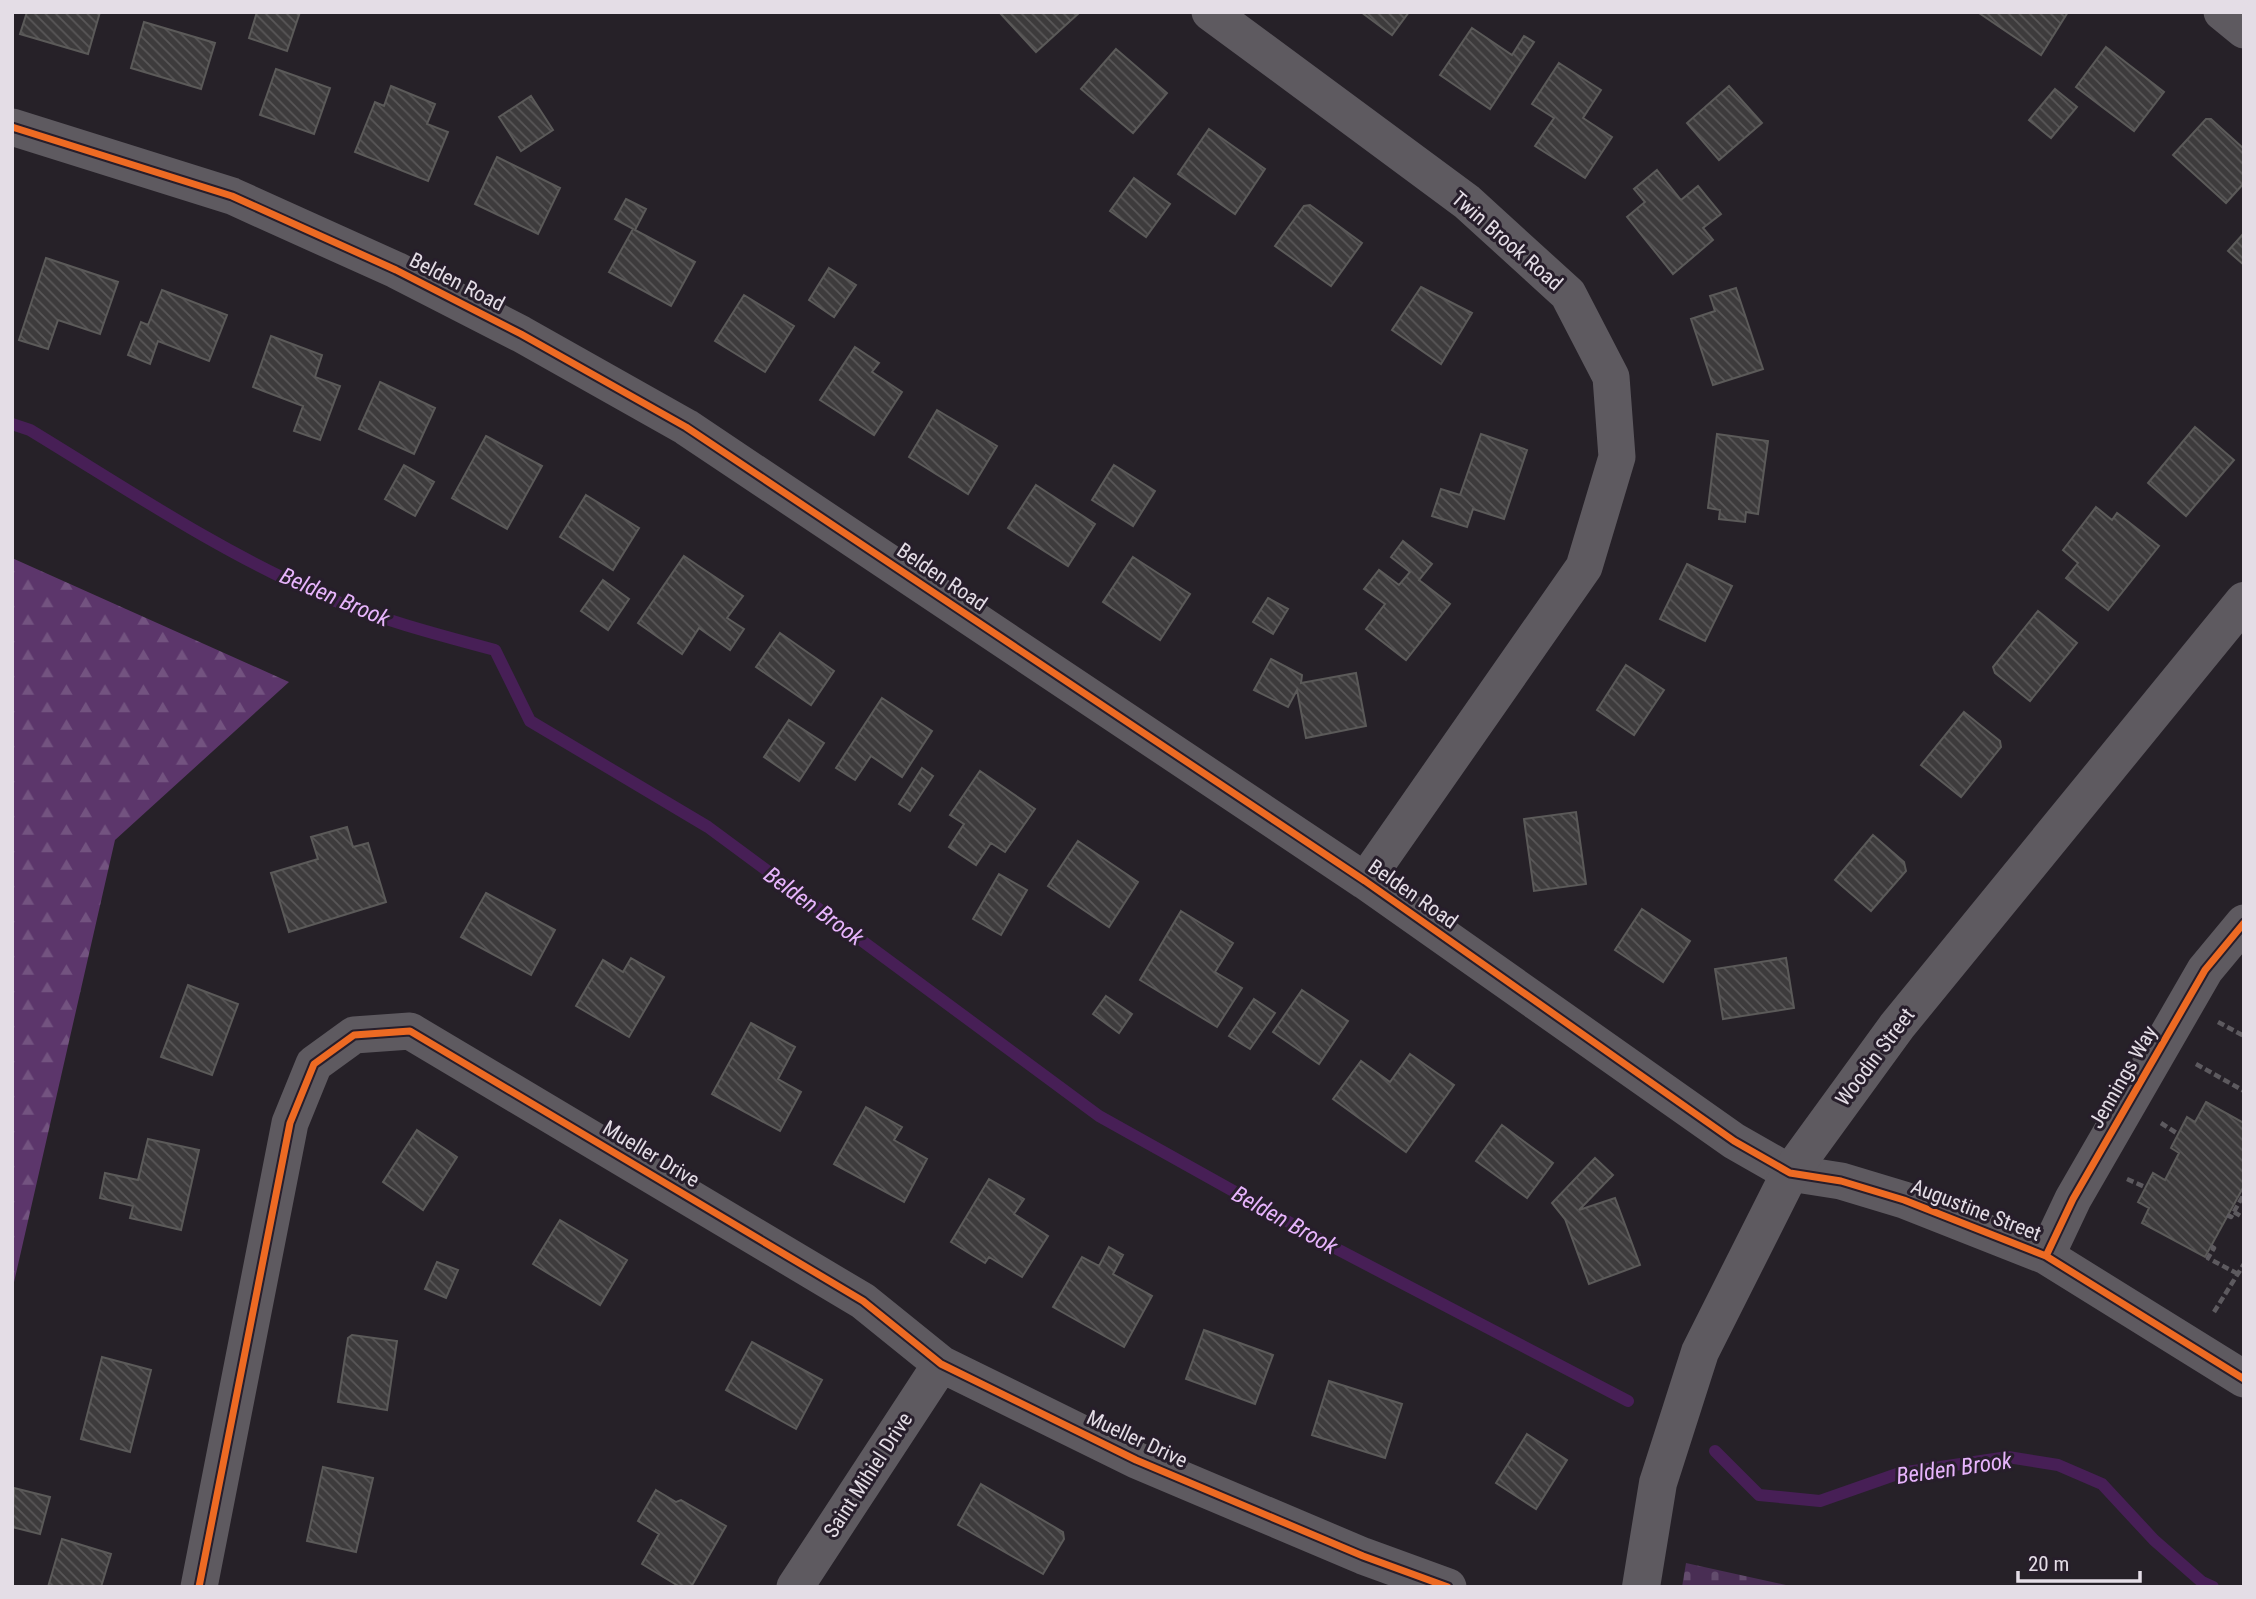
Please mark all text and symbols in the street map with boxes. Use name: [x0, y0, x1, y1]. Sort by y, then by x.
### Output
street label: Twin Brook Road: [1447, 186, 1567, 296]
street label: Belden Road: [405, 248, 509, 316]
street label: Belden Road: [892, 538, 992, 616]
water label: Belden Brook: [276, 562, 395, 633]
street label: Belden Road: [1364, 854, 1462, 934]
water label: Belden Brook: [759, 861, 870, 952]
street label: Woodin Street: [1830, 1003, 1920, 1111]
street label: Jennings Way: [2084, 1021, 2162, 1133]
street label: Mueller Drive: [598, 1116, 704, 1192]
street label: Augustine Street: [1908, 1174, 2044, 1246]
water label: Belden Brook: [1227, 1180, 1343, 1261]
street label: Mueller Drive: [1083, 1405, 1191, 1473]
street label: Saint Mihiel Drive: [819, 1408, 917, 1542]
water label: Belden Brook: [1894, 1447, 2015, 1490]
scale bar: [2018, 1540, 2140, 1584]
text: 20 m: [2028, 1552, 2069, 1576]

